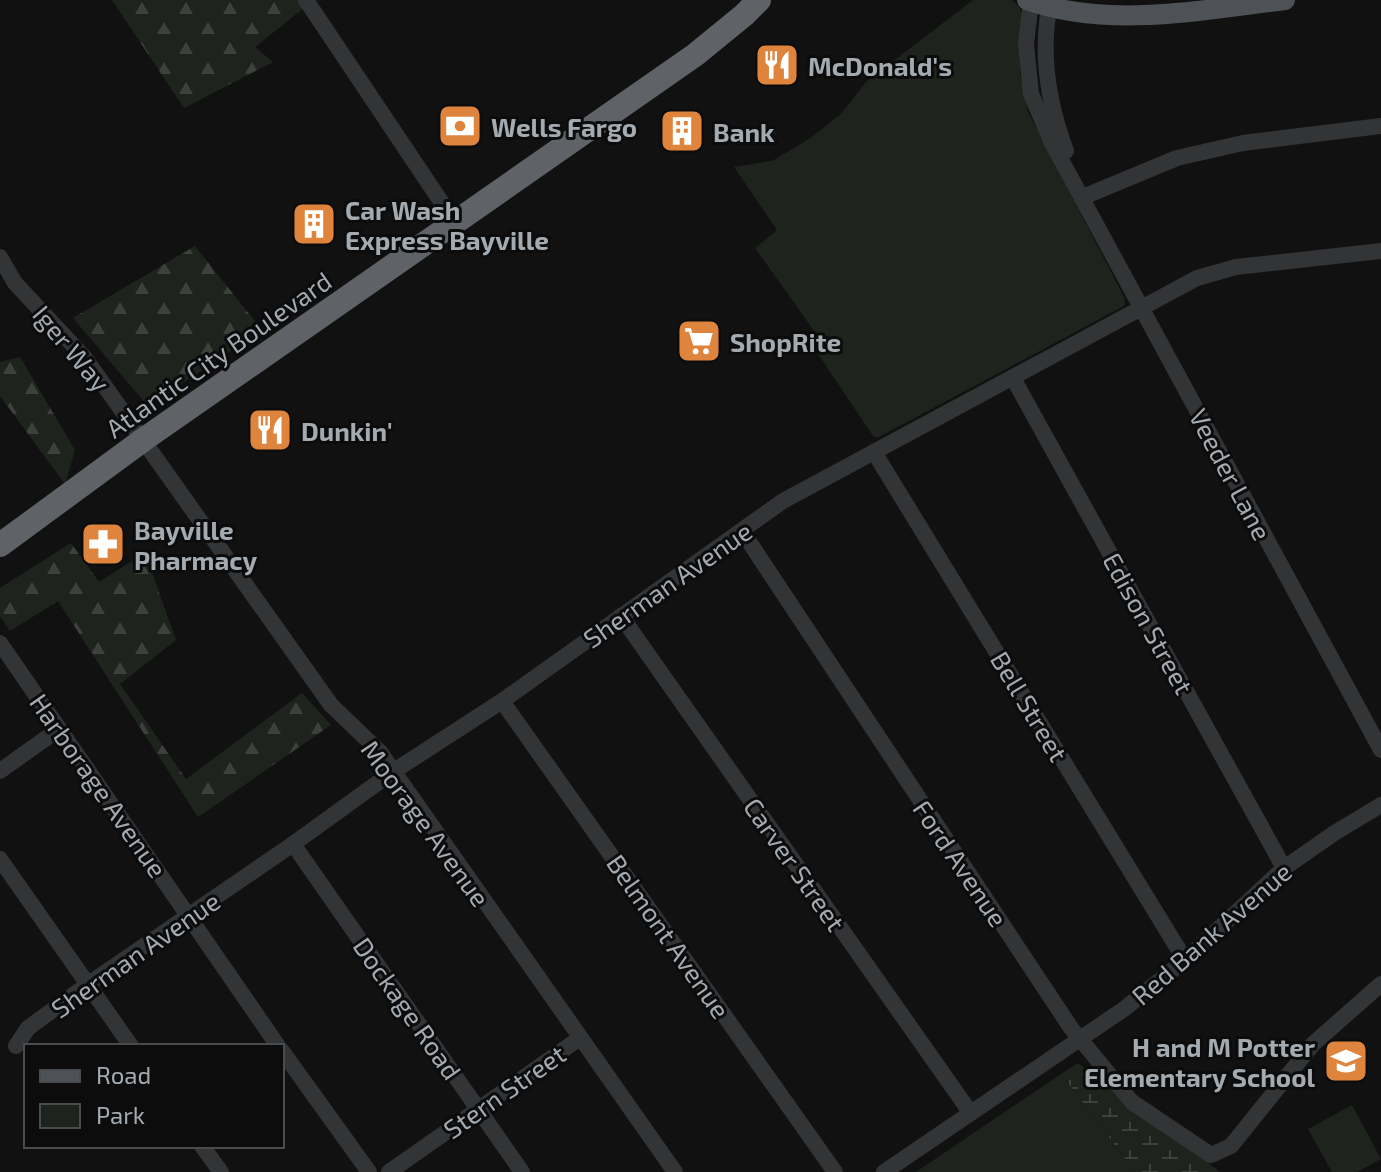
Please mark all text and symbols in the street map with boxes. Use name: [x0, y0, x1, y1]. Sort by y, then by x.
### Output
restaurant icon: McDonald's: [753, 41, 801, 89]
place label: McDonald's: [808, 50, 952, 81]
bank icon: Wells Fargo: [436, 102, 484, 150]
building icon: Bank: [658, 107, 706, 155]
place label: Wells Fargo: [491, 111, 637, 142]
place label: Bank: [713, 116, 775, 147]
place label: Car Wash Express Bayville: [345, 194, 549, 256]
building icon: Car Wash Express Bayville: [290, 200, 338, 248]
street label: Atlantic City Boulevard: [99, 264, 337, 444]
street label: Iger Way: [27, 299, 117, 398]
supermarket icon: ShopRite: [675, 317, 723, 365]
place label: ShopRite: [730, 326, 841, 357]
street label: Veeder Lane: [1184, 403, 1278, 545]
restaurant icon: Dunkin': [246, 406, 294, 454]
place label: Dunkin': [301, 415, 392, 446]
place label: Bayville Pharmacy: [134, 514, 258, 576]
street label: Sherman Avenue: [577, 514, 757, 654]
pharmacy icon: Bayville Pharmacy: [79, 520, 127, 568]
street label: Edison Street: [1097, 547, 1201, 699]
street label: Bell Street: [985, 645, 1075, 767]
street label: Harborage Avenue: [24, 687, 174, 883]
street label: Moorage Avenue: [355, 734, 497, 912]
street label: Carver Street: [738, 792, 852, 936]
street label: Ford Avenue: [907, 794, 1015, 932]
street label: Belmont Avenue: [601, 848, 737, 1024]
street label: Red Bank Avenue: [1125, 855, 1297, 1011]
street label: Sherman Avenue: [45, 884, 225, 1024]
street label: Dockage Road: [348, 931, 468, 1085]
place label: H and M Potter Elementary School: [1084, 1031, 1315, 1093]
school or university icon: H and M Potter Elementary School: [1322, 1037, 1370, 1085]
street label: Stern Street: [437, 1038, 571, 1144]
legend: [24, 1044, 284, 1148]
text: Road: [96, 1060, 151, 1089]
text: Park: [96, 1100, 145, 1129]

